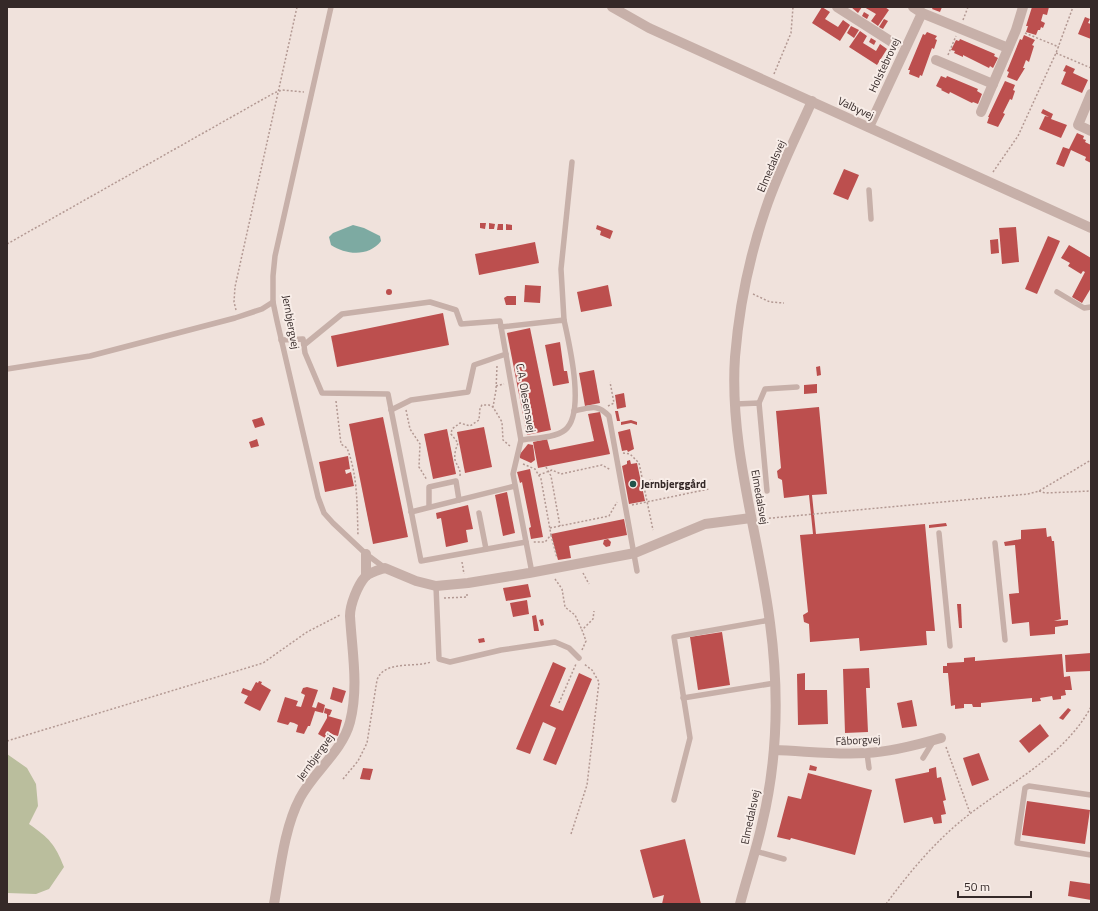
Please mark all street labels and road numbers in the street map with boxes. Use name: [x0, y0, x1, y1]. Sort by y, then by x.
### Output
street label: Holstebrovej: [864, 35, 904, 95]
street label: Valbyvej: [835, 93, 877, 123]
street label: Elmedalsvej: [753, 137, 789, 195]
street label: Jernbjergvej: [278, 294, 304, 350]
street label: C.A. Olesensvej: [512, 362, 540, 434]
street label: Elmedalsvej: [747, 468, 773, 526]
street label: Jernbjergvej: [292, 730, 338, 784]
street label: Fåborgvej: [835, 731, 881, 749]
street label: Elmedalsvej: [736, 788, 764, 846]

